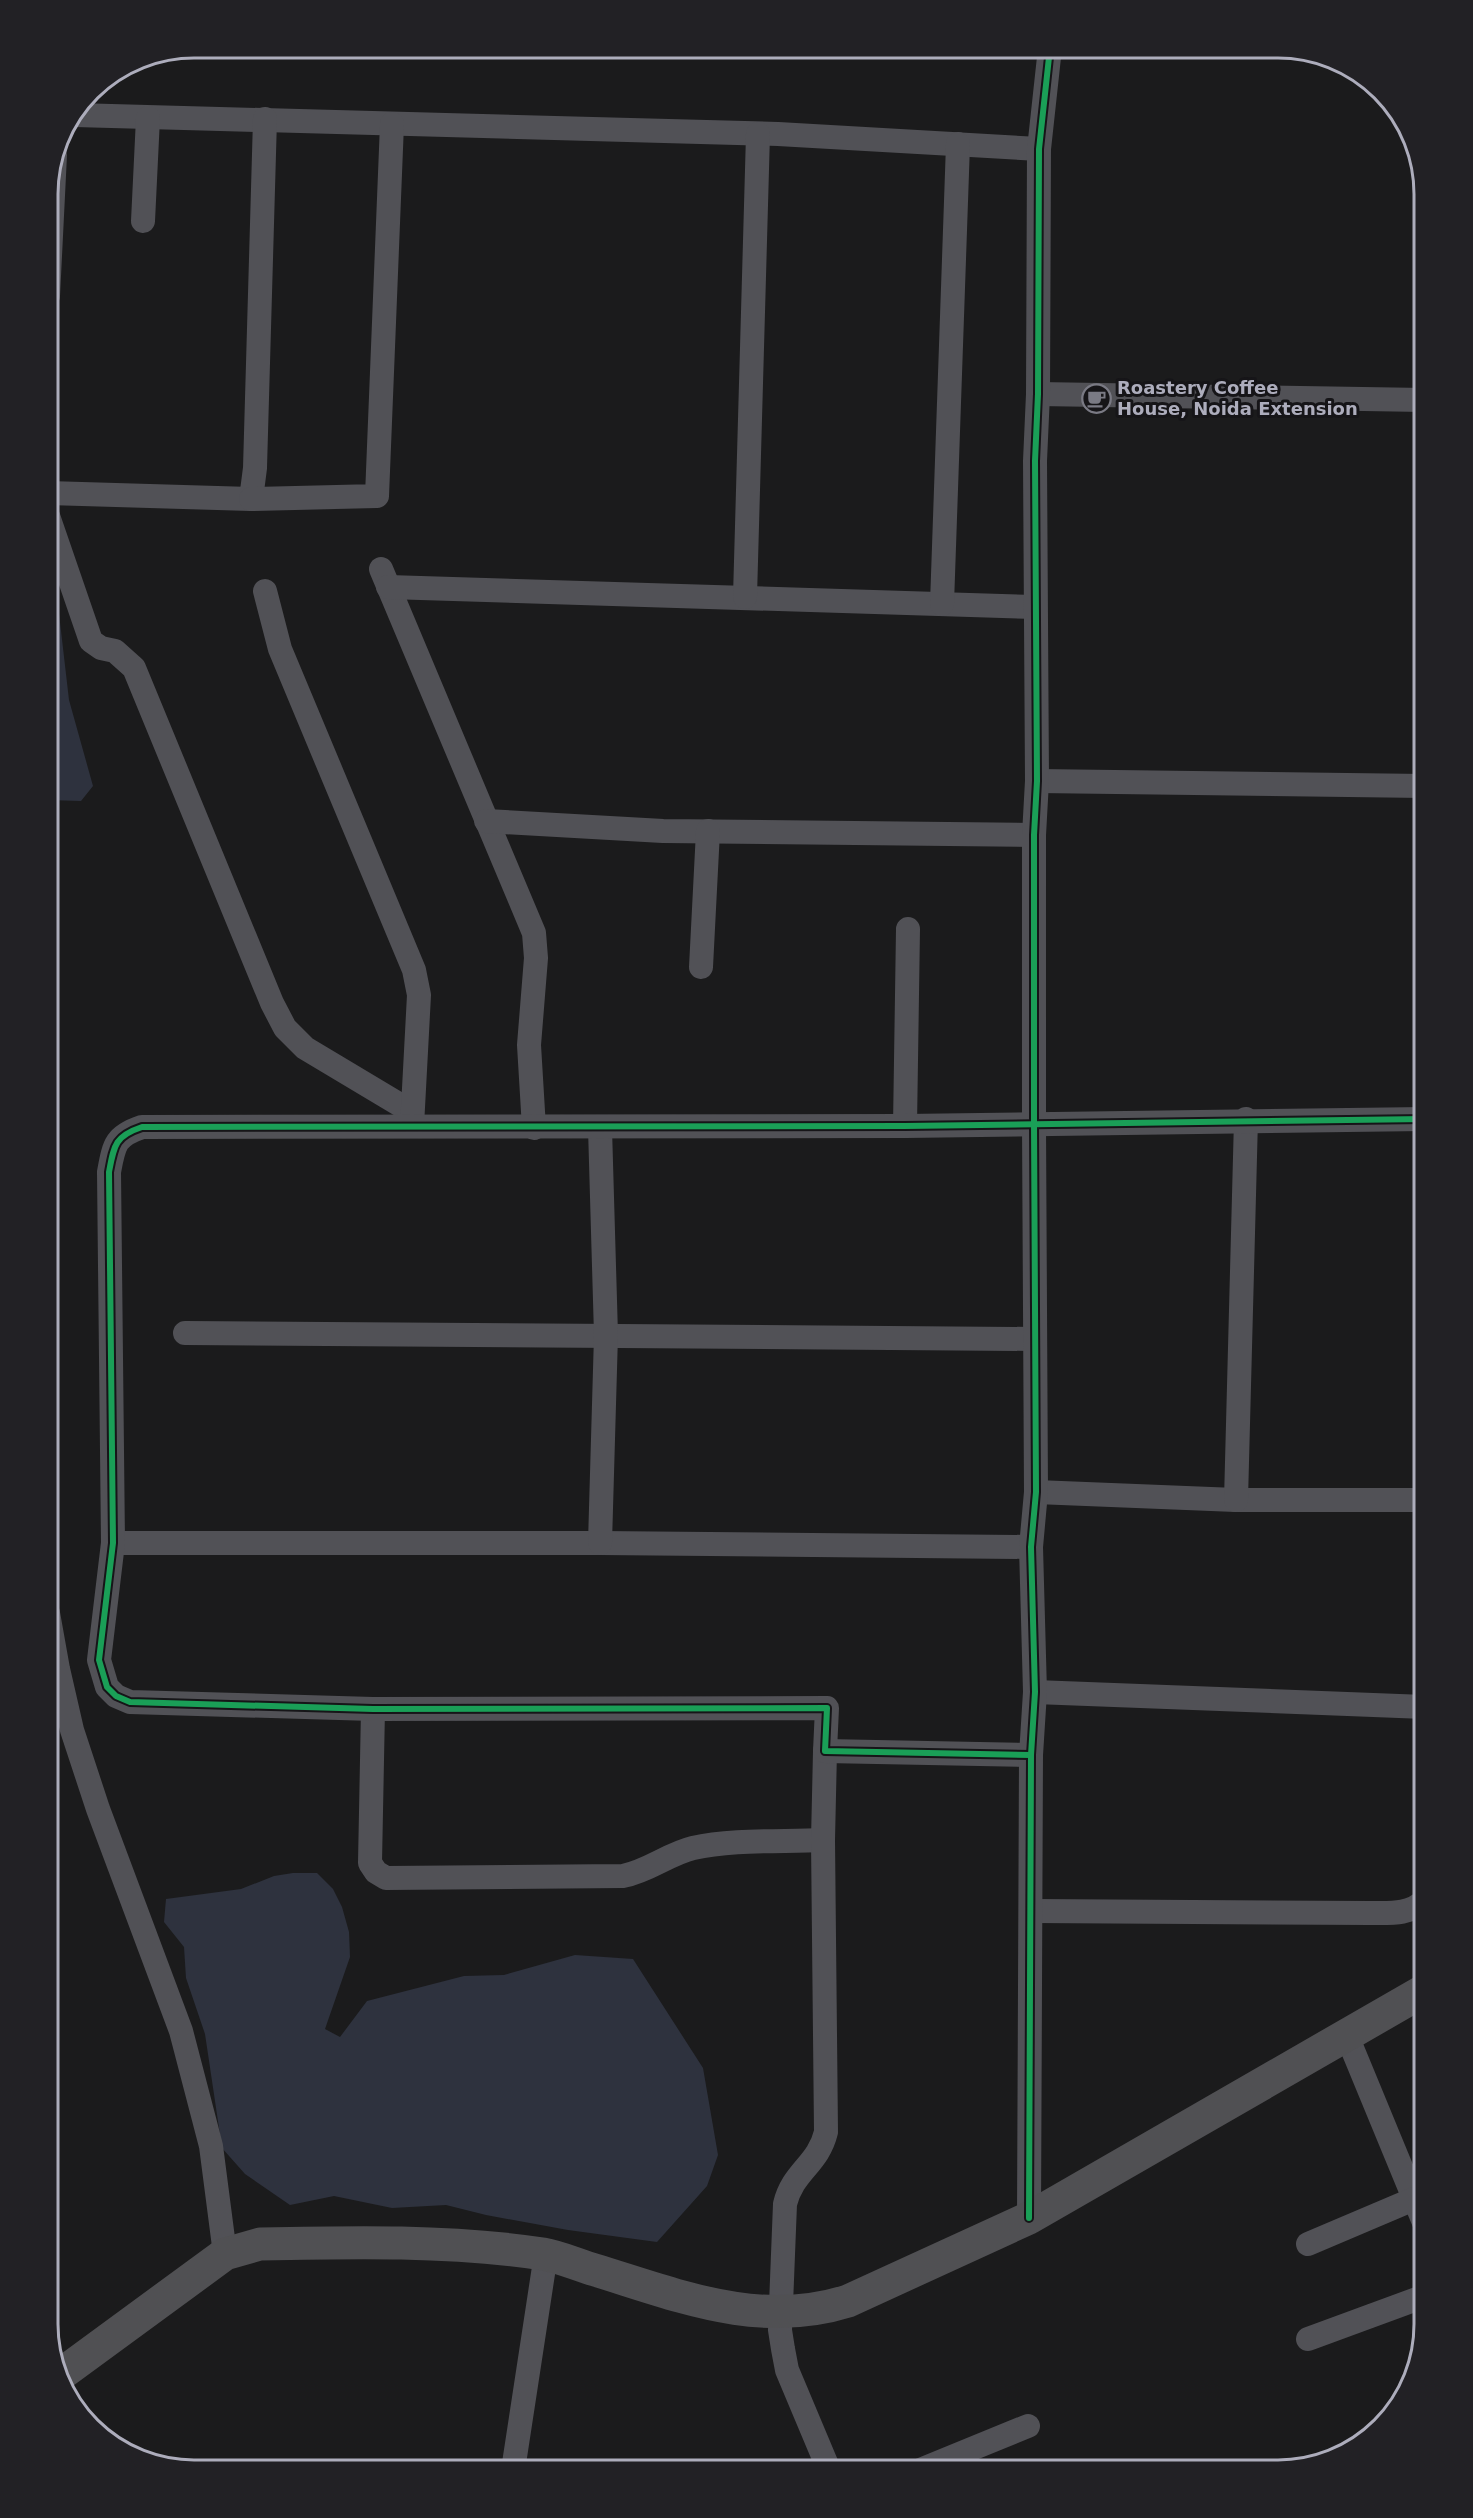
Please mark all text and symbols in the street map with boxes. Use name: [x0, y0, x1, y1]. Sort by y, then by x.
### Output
place label: Roastery Coffee House, Noida Extension: [1117, 377, 1358, 419]
cafe icon: Roastery Coffee House, Noida Extension: [1080, 382, 1112, 414]

